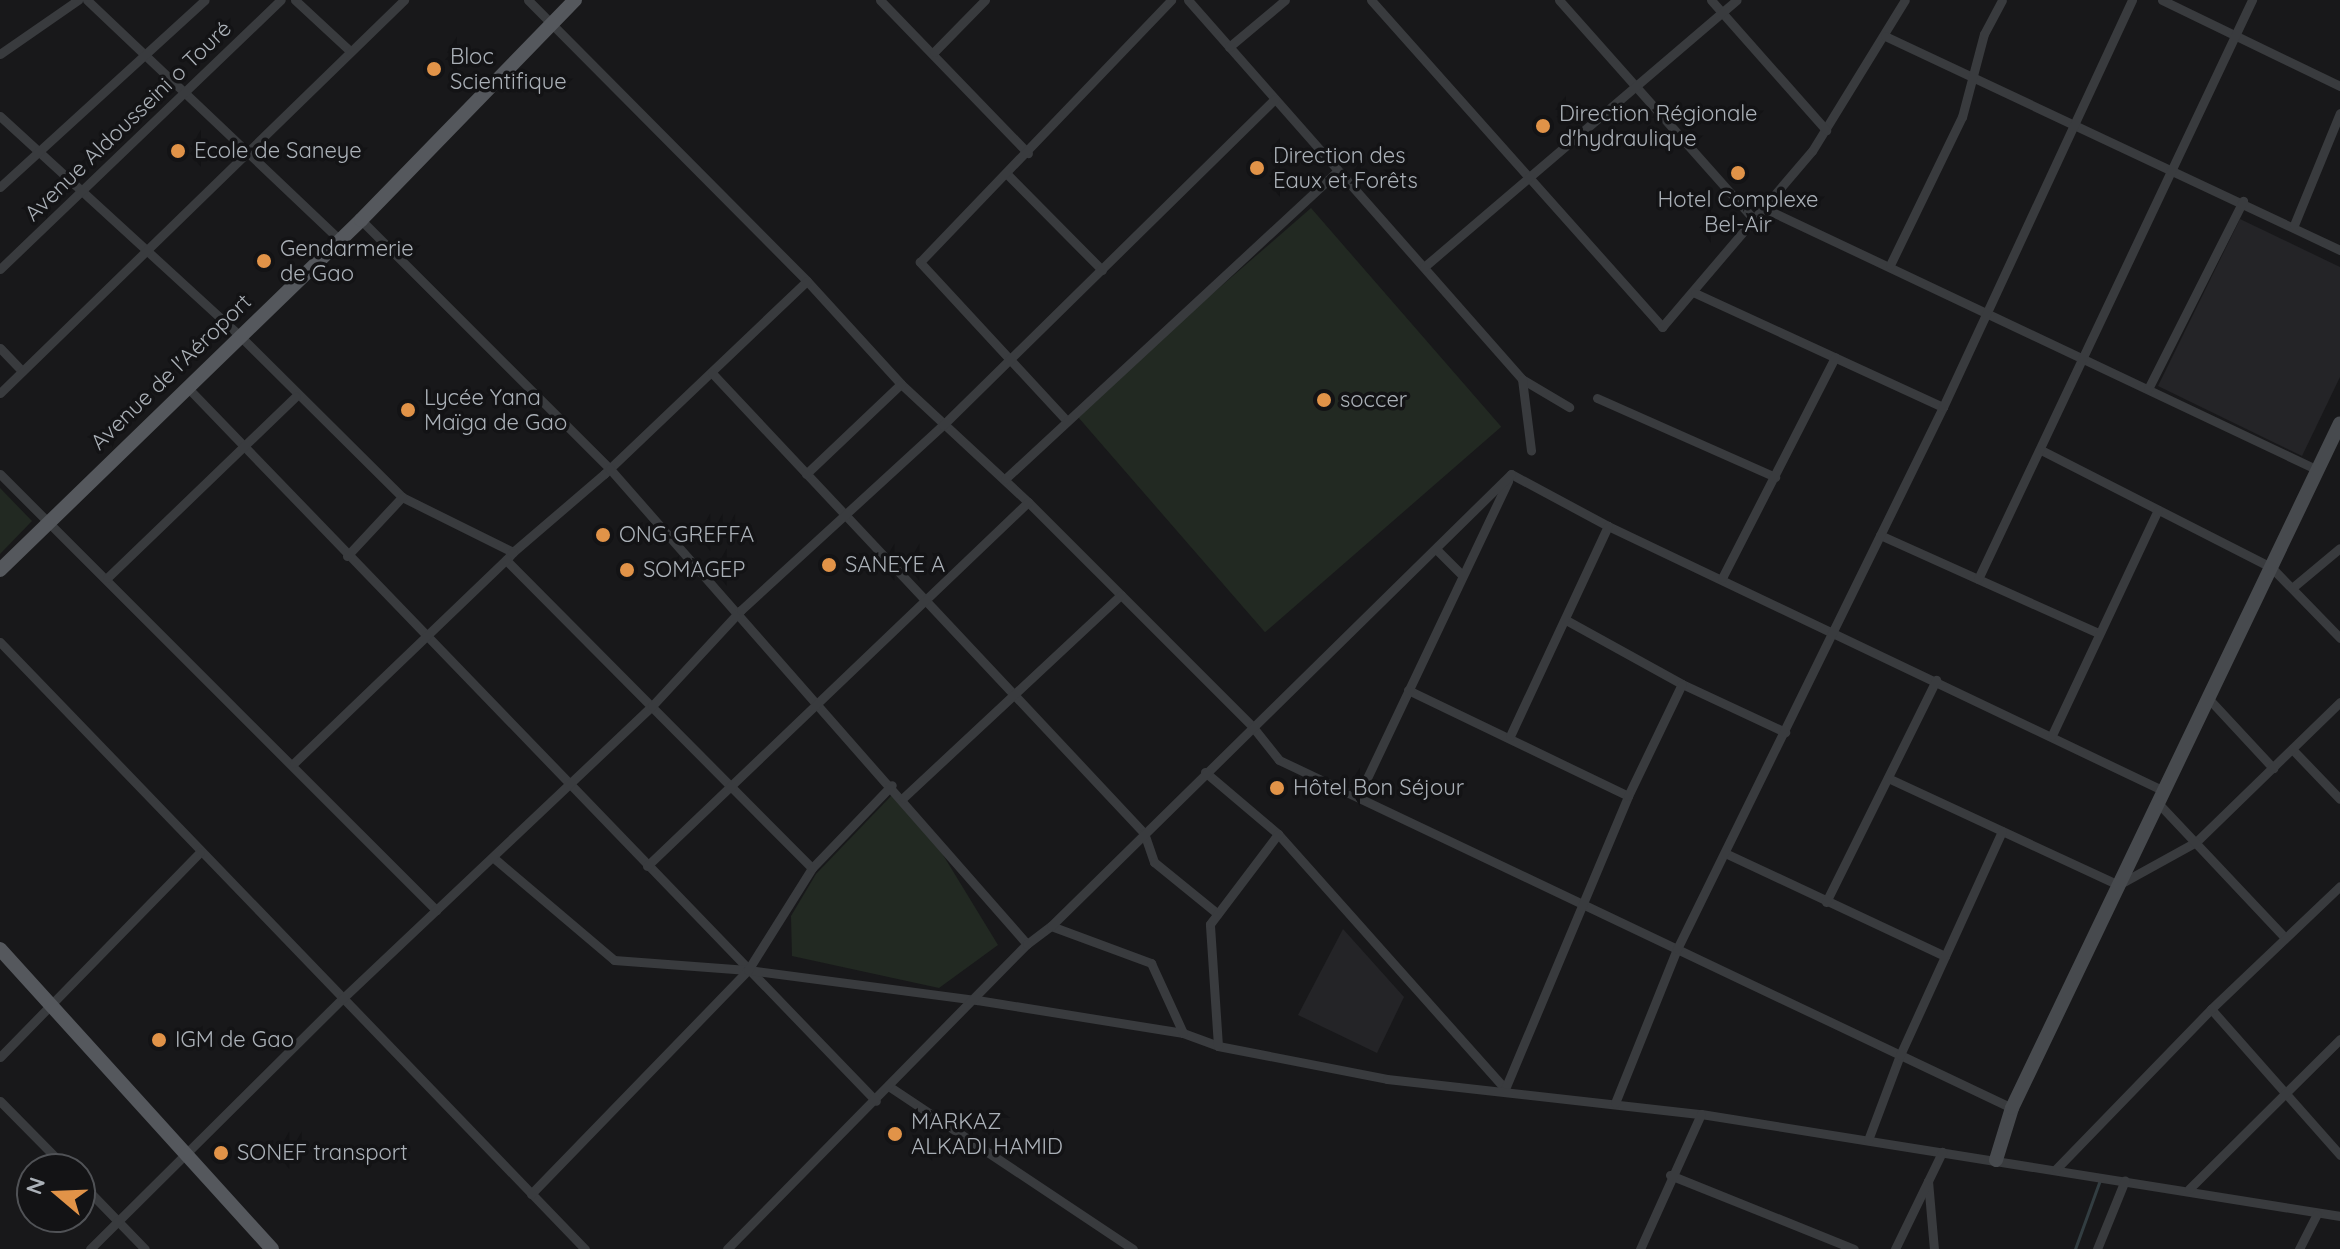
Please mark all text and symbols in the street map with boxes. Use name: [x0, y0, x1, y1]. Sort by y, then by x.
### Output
street label: Avenue Aldousseini o Touré: [19, 15, 237, 227]
place label: Bloc Scientifique: [450, 43, 567, 94]
marker: Bloc Scientifique: [425, 60, 443, 78]
place label: Direction Régionale d'hydraulique: [1559, 100, 1758, 152]
marker: Direction Régionale d'hydraulique: [1534, 117, 1552, 135]
place label: Ecole de Saneye: [194, 138, 362, 164]
marker: Ecole de Saneye: [169, 142, 187, 160]
place label: Direction des Eaux et Forêts: [1273, 142, 1418, 194]
marker: Direction des Eaux et Forêts: [1248, 159, 1266, 177]
marker: Hotel Complexe Bel-Air: [1729, 164, 1747, 182]
place label: Hotel Complexe Bel-Air: [1658, 186, 1818, 238]
place label: Gendarmerie de Gao: [280, 235, 414, 286]
marker: Gendarmerie de Gao: [255, 252, 273, 270]
street label: Avenue de l'Aéroport: [85, 289, 257, 455]
place label: Lycée Yana Maïga de Gao: [424, 384, 567, 436]
place label: soccer: [1340, 387, 1407, 413]
marker: soccer: [1315, 391, 1333, 409]
marker: Lycée Yana Maïga de Gao: [399, 401, 417, 419]
place label: ONG GREFFA: [619, 522, 754, 548]
marker: ONG GREFFA: [594, 526, 612, 544]
place label: SANEYE A: [845, 552, 945, 578]
marker: SANEYE A: [820, 556, 838, 574]
place label: SOMAGEP: [643, 557, 745, 583]
marker: SOMAGEP: [618, 561, 636, 579]
place label: Hôtel Bon Séjour: [1293, 775, 1464, 801]
marker: Hôtel Bon Séjour: [1268, 779, 1286, 797]
place label: IGM de Gao: [175, 1027, 294, 1053]
marker: IGM de Gao: [150, 1031, 168, 1049]
place label: MARKAZ ALKADI HAMID: [911, 1108, 1063, 1160]
marker: MARKAZ ALKADI HAMID: [886, 1125, 904, 1143]
place label: SONEF transport: [237, 1140, 408, 1166]
marker: SONEF transport: [212, 1144, 230, 1162]
north arrow: [16, 1153, 96, 1233]
text: N: [19, 1174, 51, 1198]

